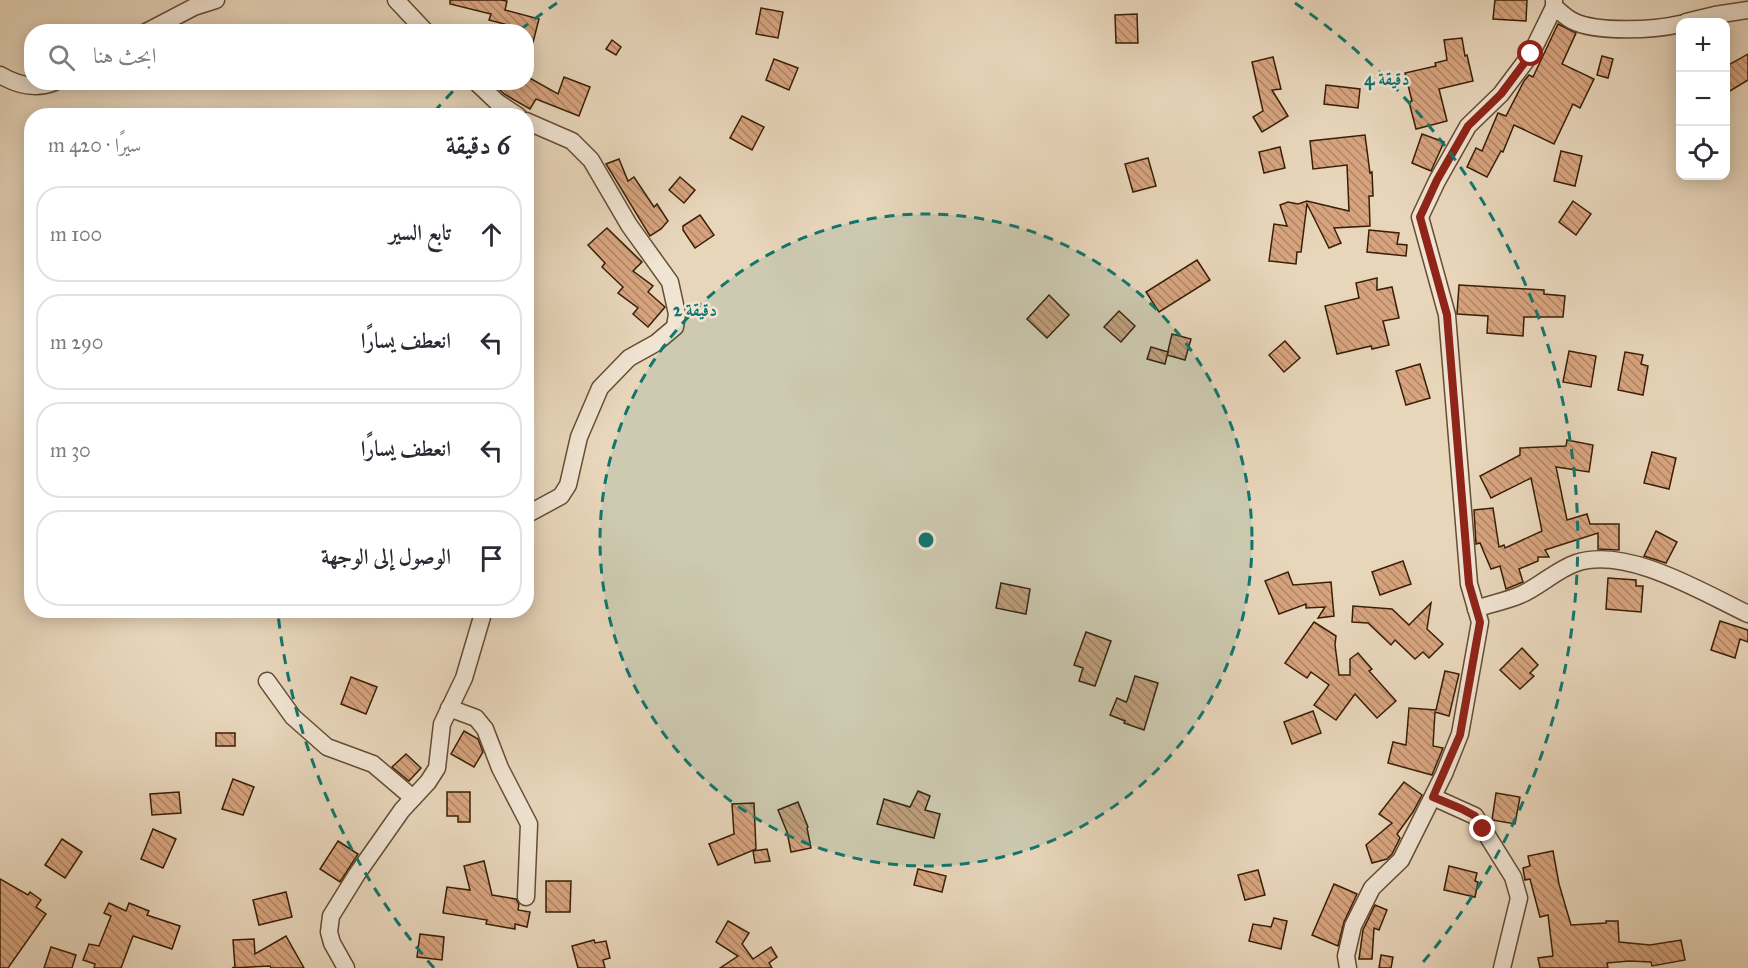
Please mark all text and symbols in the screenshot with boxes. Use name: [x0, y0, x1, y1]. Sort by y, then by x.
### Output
map controls: [1676, 18, 1730, 180]
button: +: [1676, 18, 1730, 72]
search box: [24, 24, 534, 90]
route start: [1517, 40, 1543, 66]
icon: search: [45, 41, 78, 74]
text: ابحث هنا: [93, 42, 156, 69]
text: 4 دقيقة: [1364, 68, 1410, 91]
button: −: [1676, 72, 1730, 126]
button: locate: [1676, 126, 1730, 180]
text: 6 دقيقة: [446, 129, 510, 161]
text: سيرًا · 420 m: [48, 133, 141, 157]
icon: ahead: [475, 218, 508, 251]
text: تابع السير: [389, 219, 451, 246]
text: 100 m: [50, 222, 102, 246]
text: 2 دقيقة: [673, 299, 717, 321]
icon: left: [475, 326, 508, 359]
text: انعطف يسارًا: [361, 327, 451, 354]
text: 290 m: [50, 330, 103, 354]
icon: left: [475, 434, 508, 467]
text: انعطف يسارًا: [361, 435, 451, 462]
text: 30 m: [50, 438, 91, 462]
centre of rings: [916, 530, 936, 550]
icon: arrive: [475, 542, 508, 575]
text: الوصول إلى الوجهة: [321, 543, 451, 570]
route end: [1469, 815, 1495, 841]

